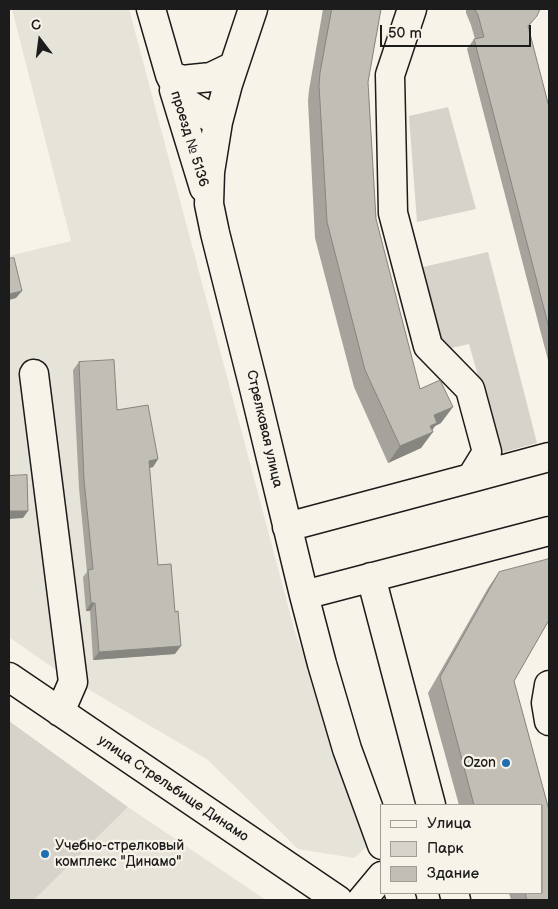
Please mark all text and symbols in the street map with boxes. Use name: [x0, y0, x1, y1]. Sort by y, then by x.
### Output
north arrow: [15, 15, 65, 65]
scale bar: [383, 15, 534, 47]
text: С: [29, 16, 43, 35]
text: 50 m: [388, 24, 422, 43]
street label: проезд № 5136: [166, 89, 212, 189]
street label: Стрелковая улица: [242, 369, 286, 489]
street label: улица Стрельбище Динамо: [94, 732, 252, 846]
place label: Ozon: [463, 755, 496, 771]
marker: Ozon: [500, 757, 512, 769]
legend: [380, 804, 543, 894]
text: Улица: [427, 814, 471, 833]
place label: Учебно-стрелковый комплекс "Динамо": [55, 838, 184, 870]
text: Парк: [427, 839, 464, 858]
marker: Учебно-стрелковый комплекс "Динамо": [39, 848, 51, 860]
text: Здание: [427, 864, 479, 883]

